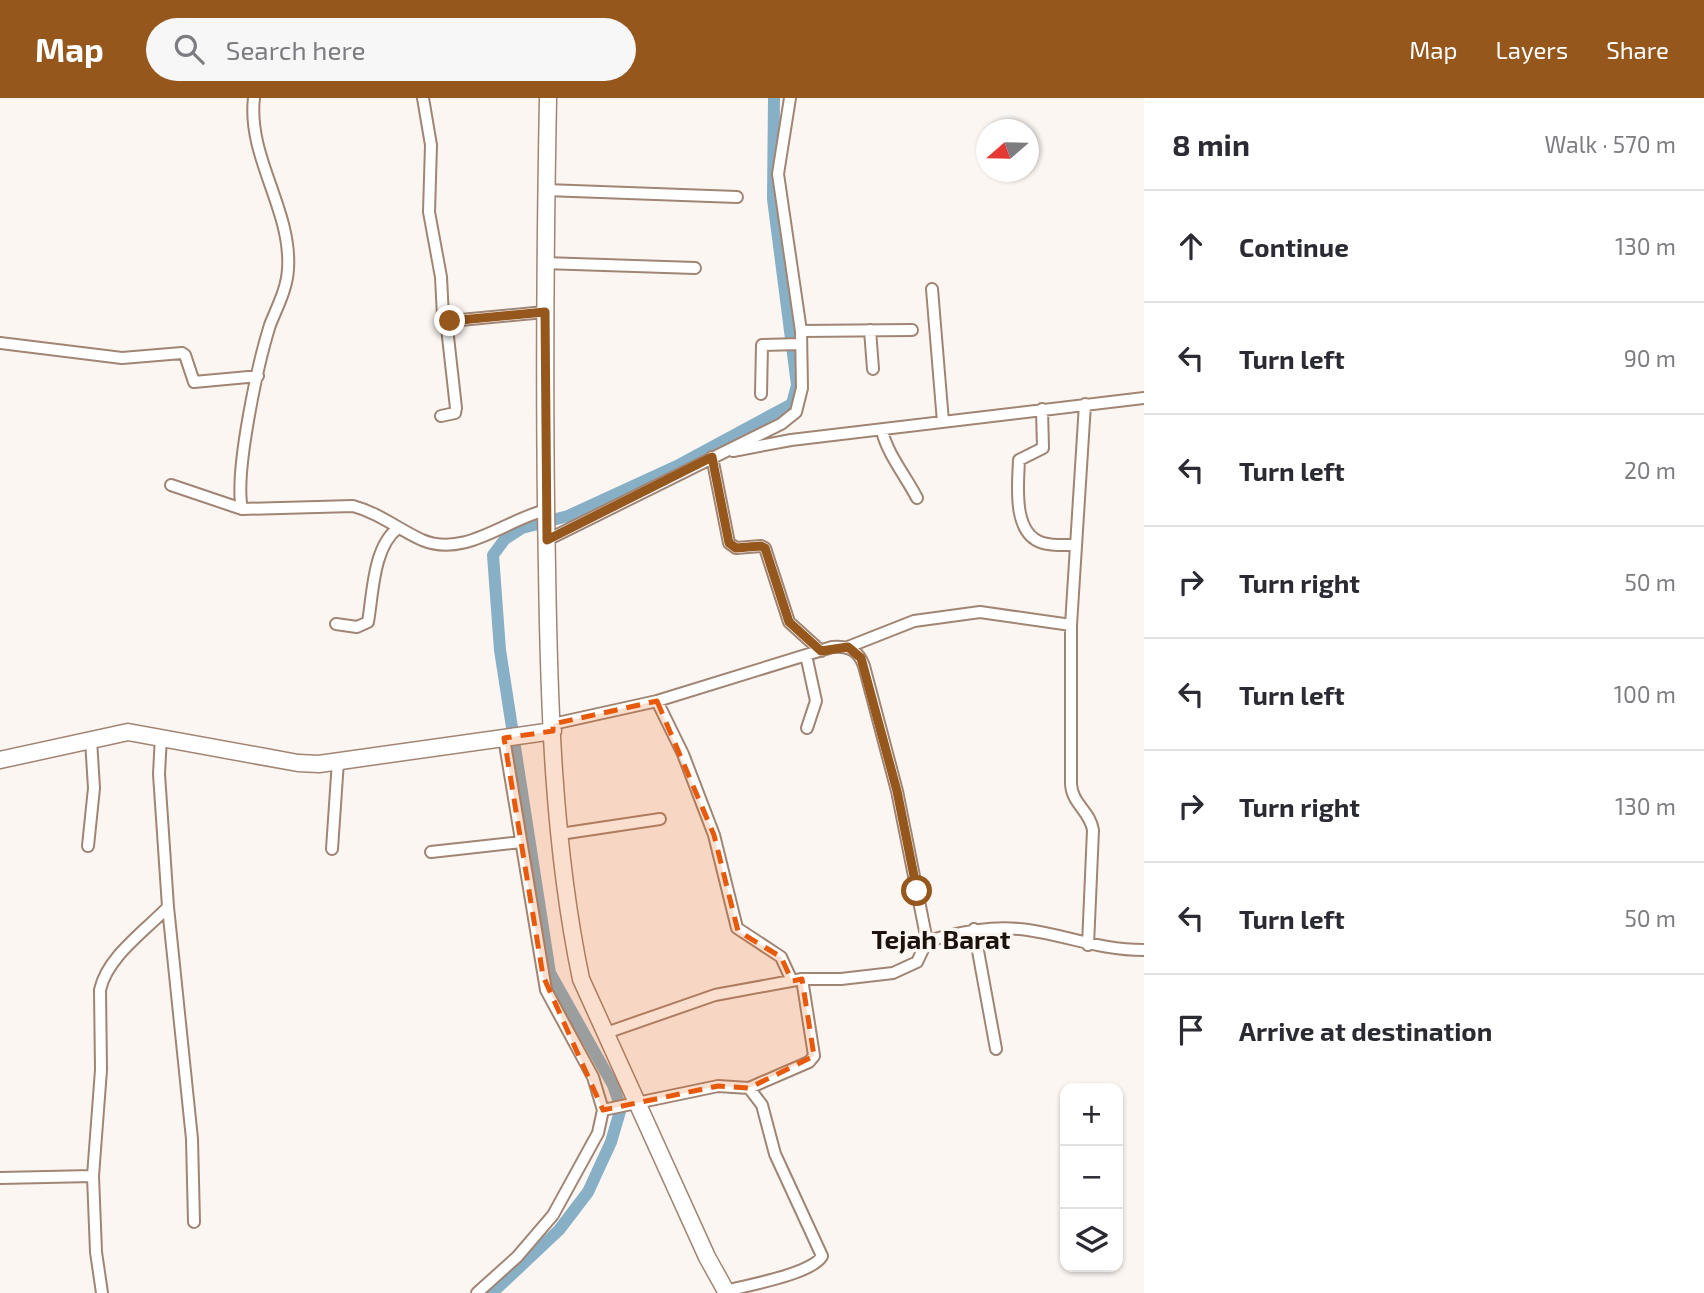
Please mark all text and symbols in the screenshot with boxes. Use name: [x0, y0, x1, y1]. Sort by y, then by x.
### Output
search box: [146, 18, 636, 81]
text: Map: [35, 29, 104, 69]
icon: search: [170, 30, 208, 68]
text: Search here: [226, 34, 365, 65]
text: Map: [1409, 35, 1457, 64]
text: Layers: [1495, 35, 1568, 64]
text: Share: [1606, 35, 1669, 64]
north arrow: [976, 119, 1039, 182]
text: 8 min: [1172, 126, 1250, 162]
text: Walk · 570 m: [1545, 130, 1676, 158]
icon: ahead: [1172, 227, 1210, 265]
text: Continue: [1239, 231, 1349, 262]
text: 130 m: [1615, 232, 1676, 260]
route end: [434, 305, 465, 336]
icon: left: [1172, 339, 1210, 377]
text: Turn left: [1239, 343, 1345, 374]
text: 90 m: [1624, 344, 1676, 372]
icon: left: [1172, 451, 1210, 489]
text: Turn left: [1239, 455, 1345, 486]
text: 20 m: [1624, 456, 1676, 484]
icon: right: [1172, 563, 1210, 601]
text: Turn right: [1239, 567, 1360, 598]
text: 50 m: [1625, 568, 1676, 596]
icon: left: [1172, 675, 1210, 713]
text: Turn left: [1239, 679, 1345, 710]
text: 100 m: [1614, 680, 1676, 708]
icon: right: [1172, 787, 1210, 825]
text: Turn right: [1239, 791, 1360, 822]
text: 130 m: [1615, 792, 1676, 820]
route start: [901, 875, 932, 906]
icon: left: [1172, 899, 1210, 937]
text: Turn left: [1239, 903, 1345, 934]
text: 50 m: [1625, 904, 1676, 932]
district label: Tejah Barat: [872, 923, 1011, 954]
icon: arrive: [1172, 1011, 1210, 1049]
text: Arrive at destination: [1239, 1015, 1492, 1046]
map controls: [1060, 1083, 1123, 1272]
button: +: [1060, 1083, 1123, 1146]
button: −: [1060, 1146, 1123, 1209]
button: layers: [1060, 1209, 1123, 1272]

